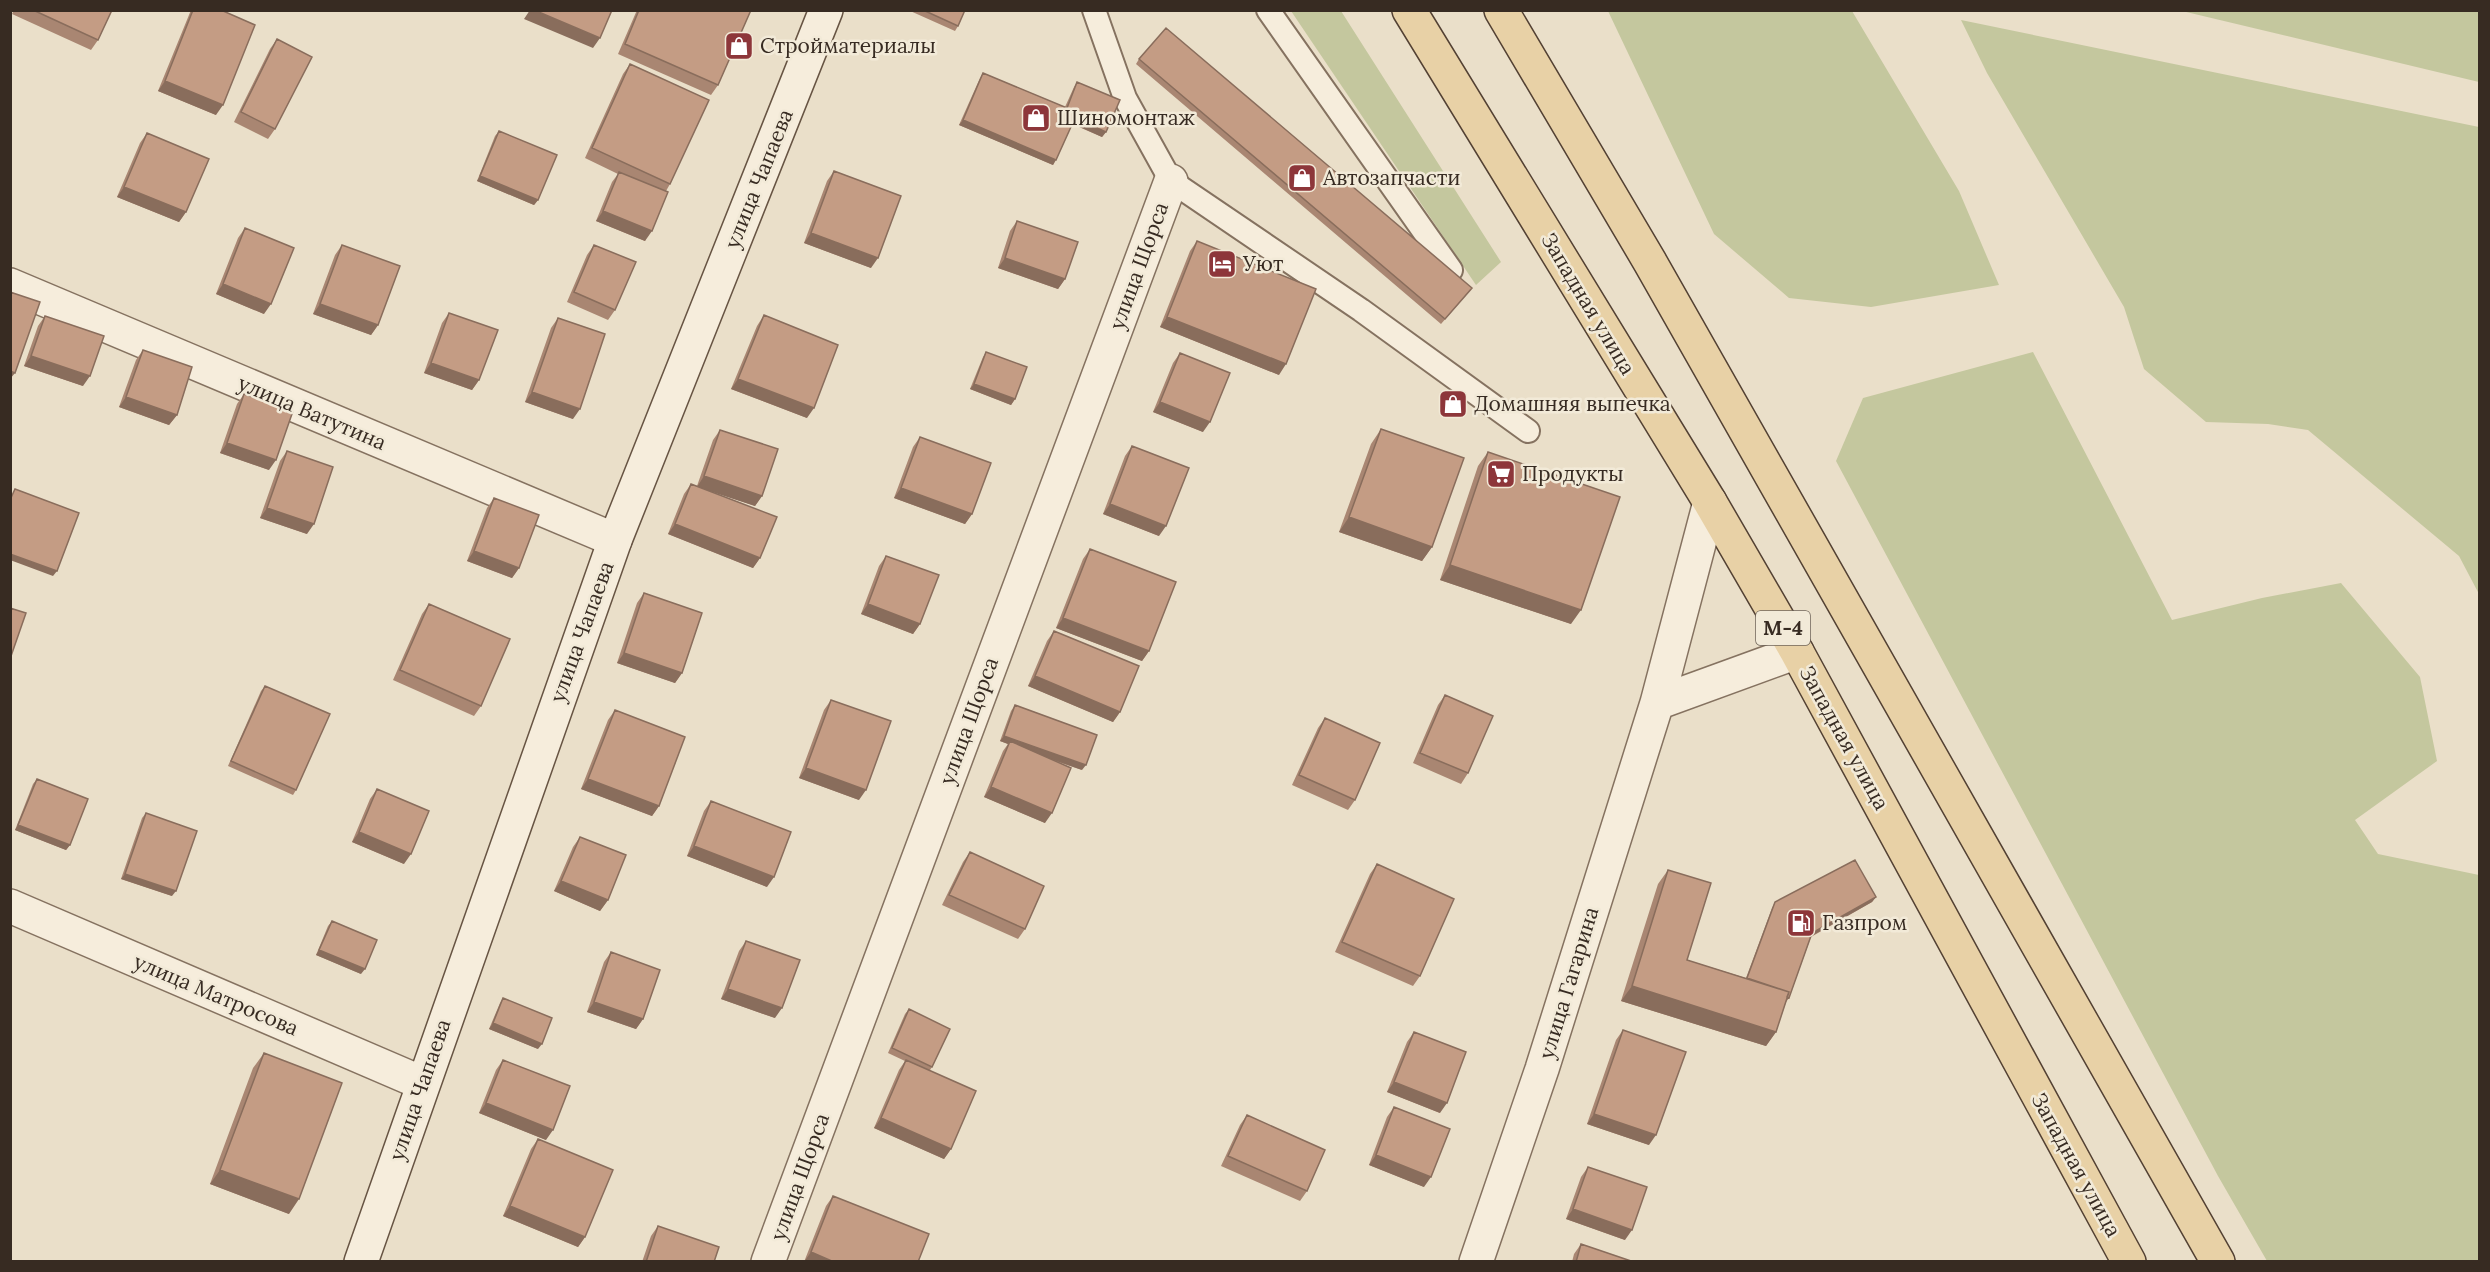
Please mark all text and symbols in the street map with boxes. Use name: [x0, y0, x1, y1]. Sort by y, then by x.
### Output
shop icon: Стройматериалы: [723, 30, 755, 62]
place label: Стройматериалы: [760, 32, 936, 59]
shop icon: Шиномонтаж: [1020, 102, 1052, 134]
place label: Шиномонтаж: [1057, 104, 1196, 131]
street label: улица Чапаева: [718, 105, 799, 253]
shop icon: Автозапчасти: [1286, 162, 1318, 194]
place label: Автозапчасти: [1322, 164, 1460, 191]
street label: улица Щорса: [1103, 198, 1174, 333]
street label: Западная улица: [1535, 228, 1642, 380]
hotel icon: Уют: [1206, 248, 1238, 280]
place label: Уют: [1242, 250, 1283, 277]
street label: улица Ватутина: [234, 369, 391, 456]
shop icon: Домашняя выпечка: [1437, 388, 1469, 420]
place label: Домашняя выпечка: [1474, 390, 1671, 417]
supermarket icon: Продукты: [1485, 458, 1517, 490]
place label: Продукты: [1522, 460, 1624, 487]
street label: улица Чапаева: [543, 557, 620, 706]
road number: М-4: [1756, 611, 1810, 645]
street label: улица Щорса: [933, 653, 1004, 788]
street label: Западная улица: [1794, 661, 1895, 815]
street label: улица Гагарина: [1533, 903, 1605, 1062]
fuel station icon: Газпром: [1785, 907, 1817, 939]
place label: Газпром: [1822, 909, 1907, 936]
street label: улица Матросова: [130, 948, 303, 1041]
street label: улица Чапаева: [383, 1015, 456, 1164]
street label: Западная улица: [2026, 1088, 2127, 1242]
street label: улица Щорса: [764, 1109, 835, 1244]

